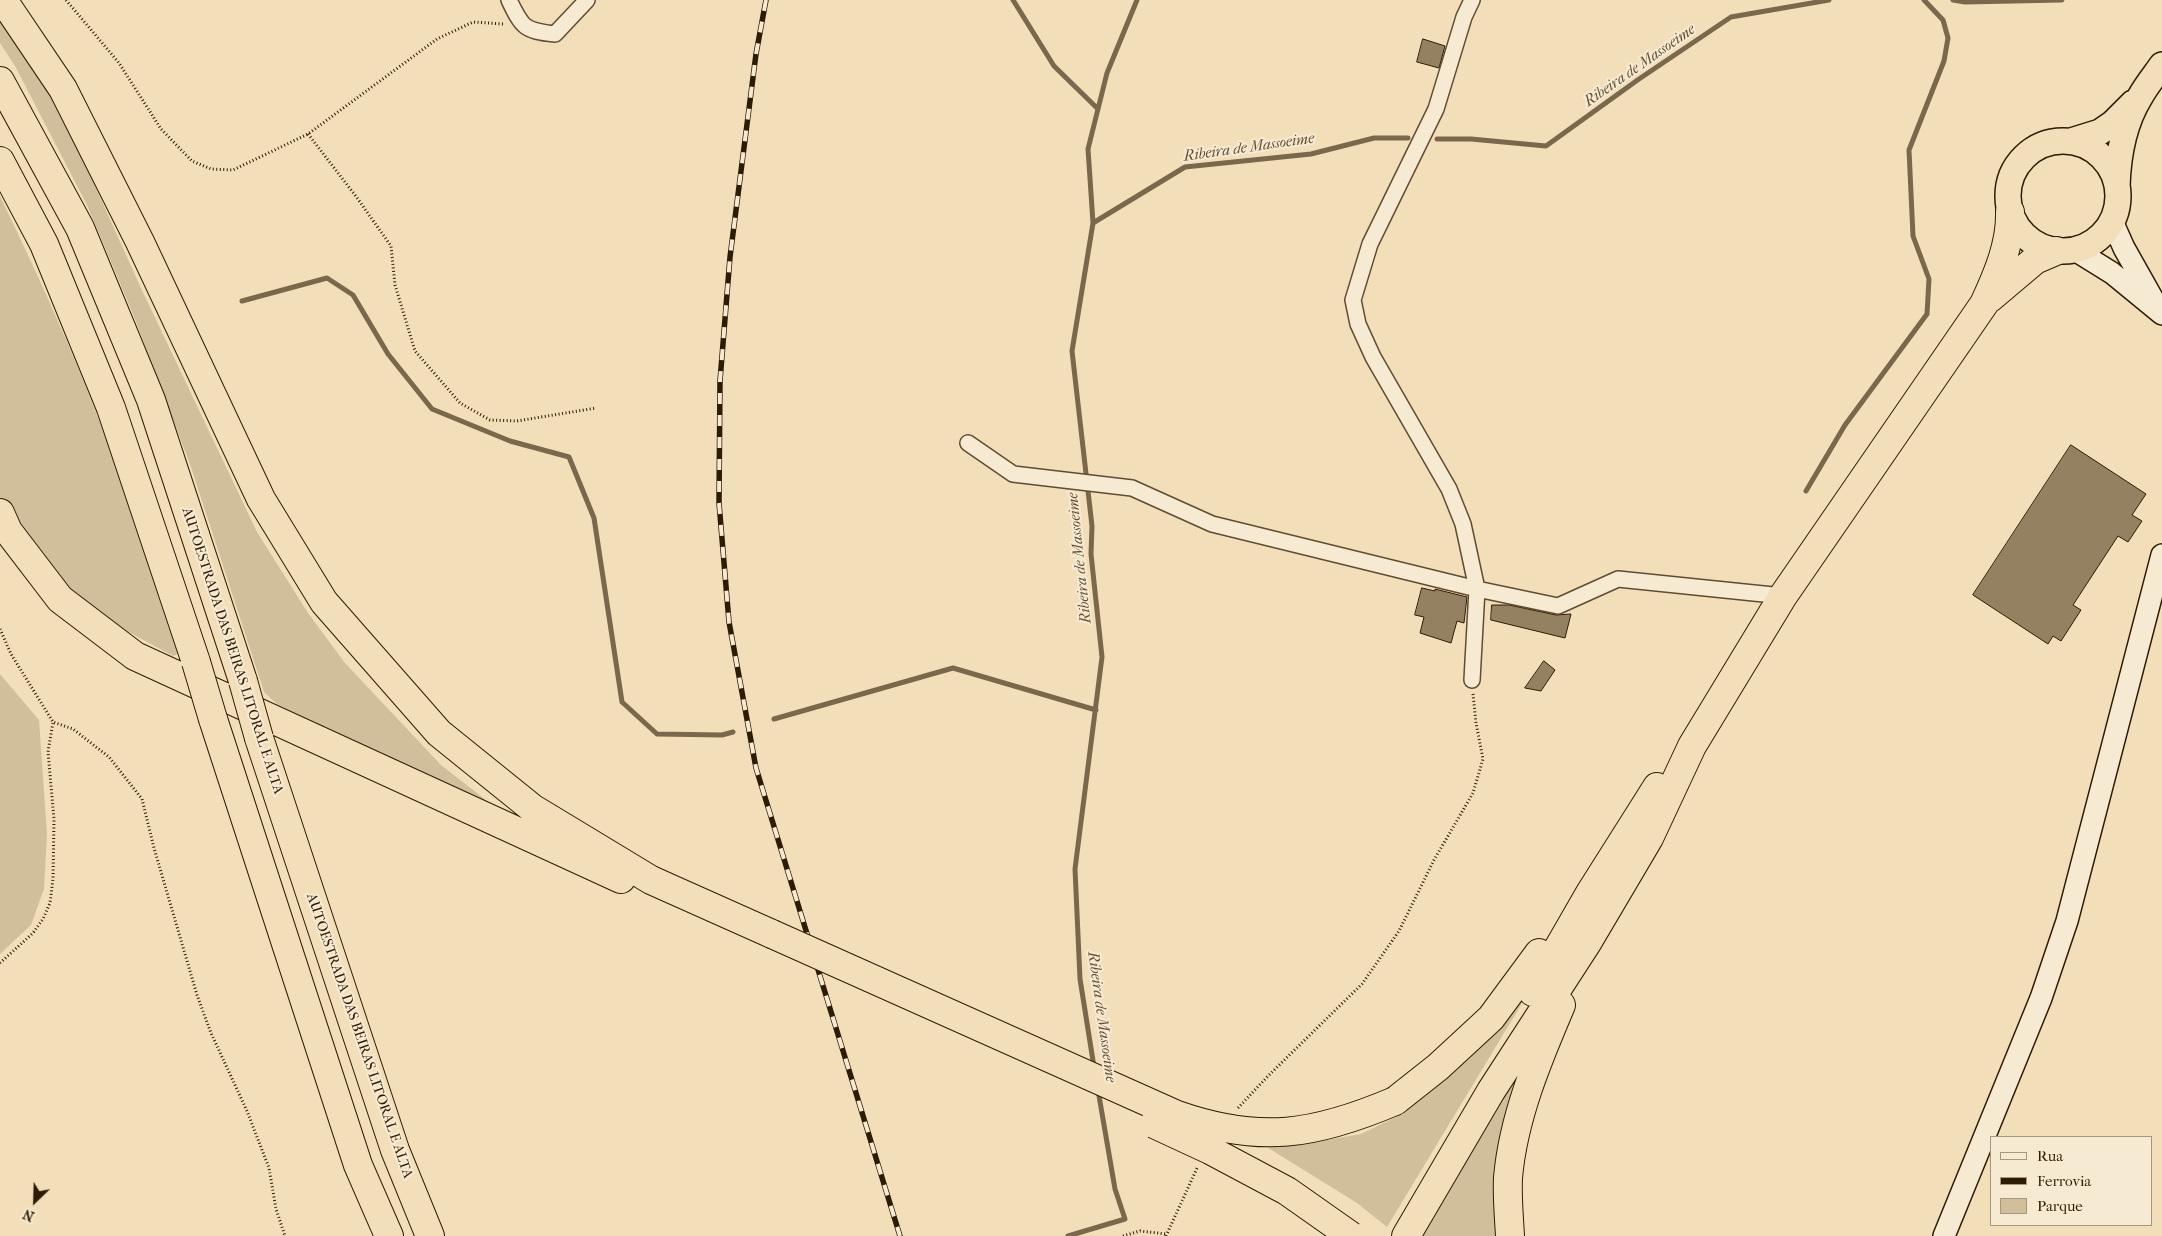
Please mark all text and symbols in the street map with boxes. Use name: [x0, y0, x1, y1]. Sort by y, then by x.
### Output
water label: Ribeira de Massoeime: [1581, 21, 1699, 111]
water label: Ribeira de Massoeime: [1183, 130, 1315, 166]
water label: Ribeira de Massoeime: [1064, 492, 1096, 624]
street label: AUTOESTRADA DAS BEIRAS LITORAL E ALTA: [178, 506, 286, 796]
street label: AUTOESTRADA DAS BEIRAS LITORAL E ALTA: [302, 891, 416, 1181]
water label: Ribeira de Massoeime: [1083, 951, 1119, 1083]
legend: [1990, 1136, 2152, 1226]
text: Rua: [2037, 1147, 2063, 1165]
text: Ferrovia: [2037, 1172, 2091, 1190]
north arrow: [10, 1176, 60, 1226]
text: Parque: [2037, 1197, 2083, 1215]
text: N: [20, 1205, 37, 1225]

